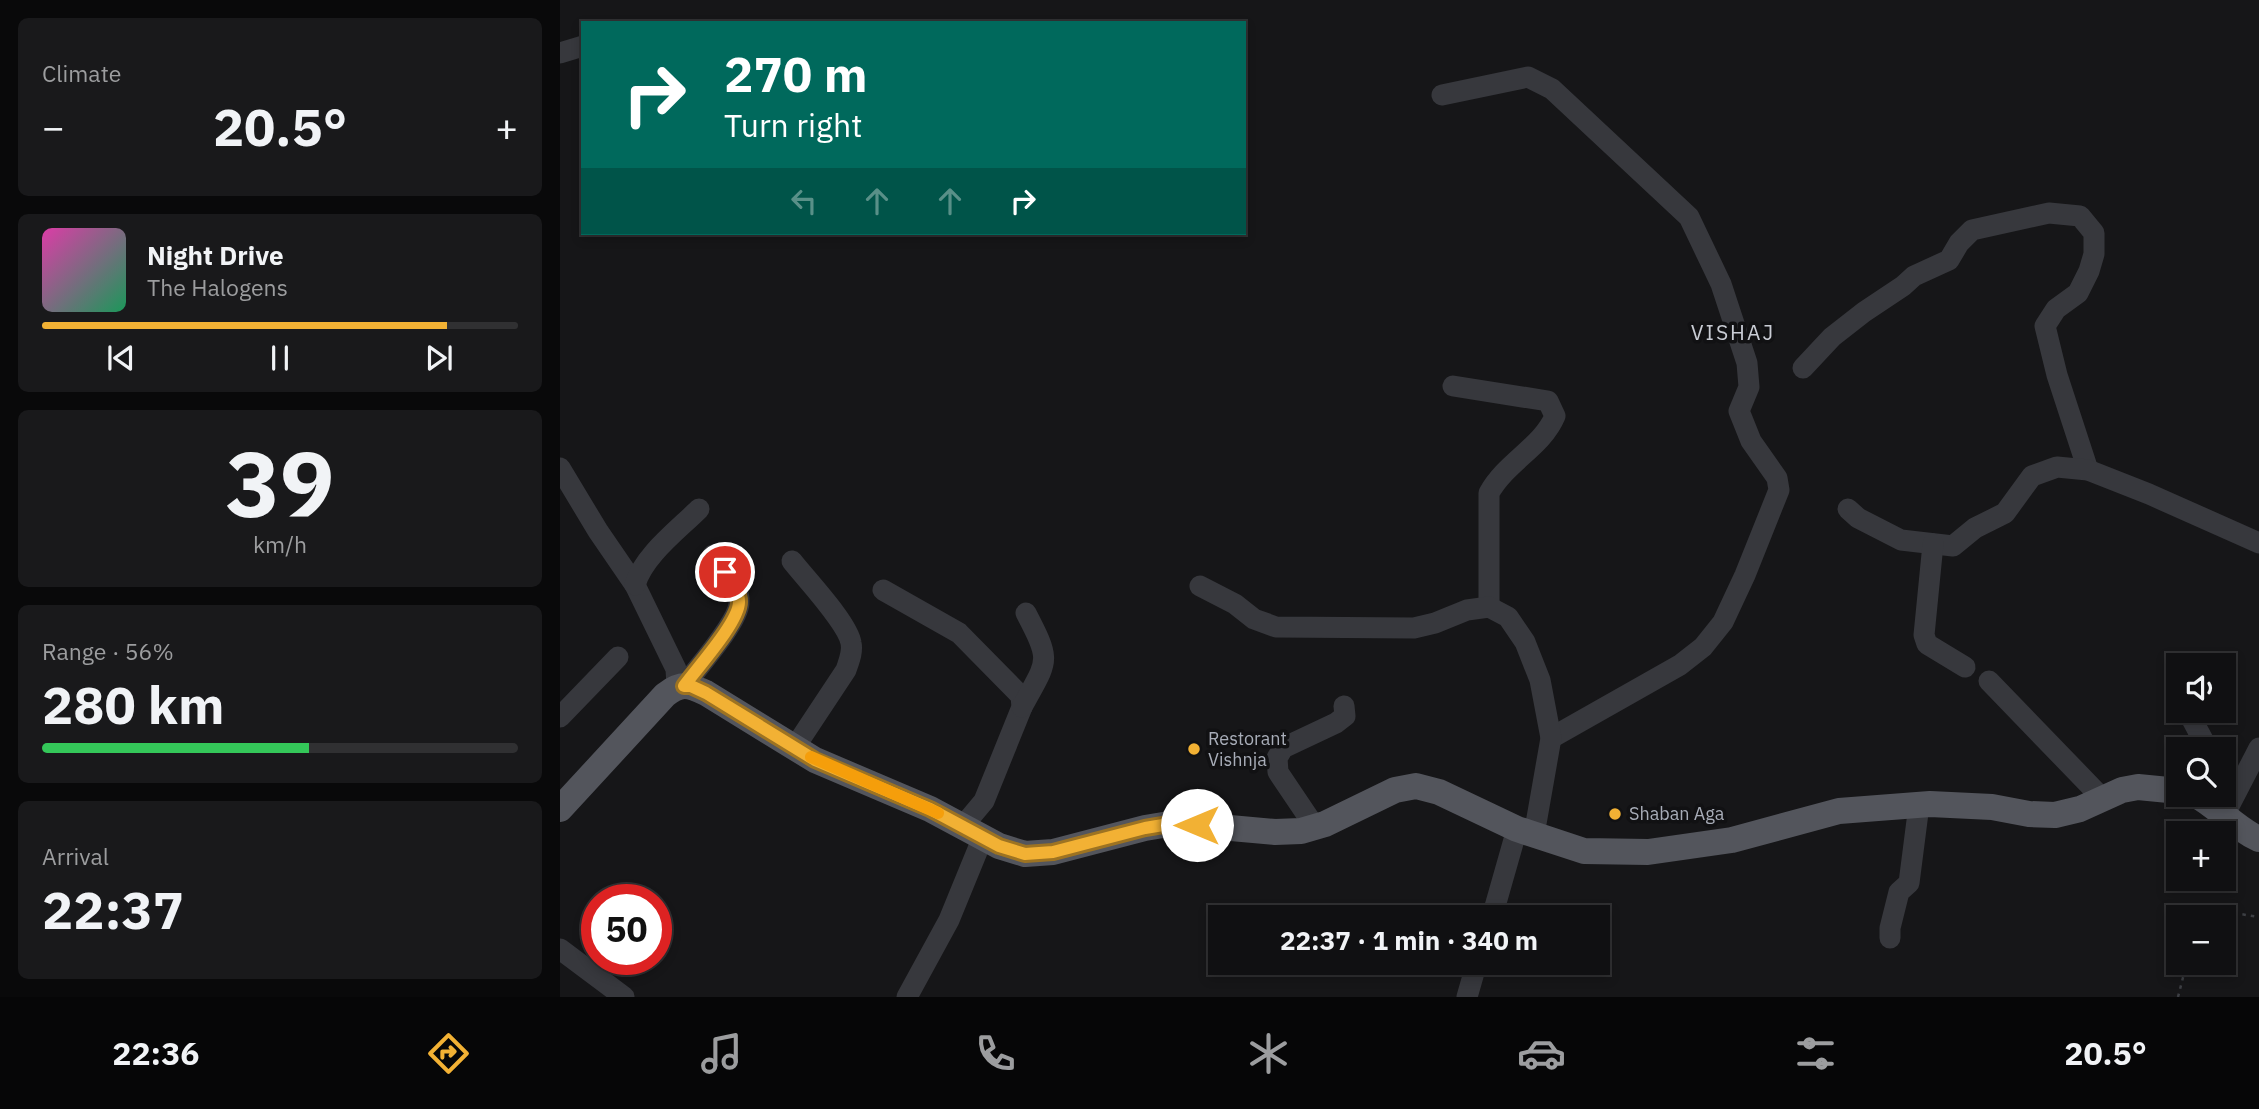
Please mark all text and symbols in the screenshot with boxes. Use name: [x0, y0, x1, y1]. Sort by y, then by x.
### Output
text: 270 m: [724, 42, 868, 105]
icon: right: [609, 49, 700, 140]
text: Climate: [42, 58, 121, 88]
text: 20.5°: [213, 93, 347, 160]
text: −: [42, 102, 65, 151]
text: +: [495, 102, 518, 151]
text: Turn right: [724, 104, 862, 146]
icon: left: [785, 182, 823, 220]
icon: ahead: [858, 182, 896, 220]
icon: ahead: [931, 182, 969, 220]
icon: right: [1004, 182, 1042, 220]
text: Night Drive: [147, 238, 284, 272]
text: The Halogens: [147, 272, 288, 302]
district label: VISHAJ: [1691, 318, 1775, 346]
icon: previous: [102, 339, 140, 377]
icon: pause: [261, 339, 299, 377]
icon: next: [420, 339, 458, 377]
text: 39: [225, 424, 335, 542]
text: km/h: [253, 529, 307, 559]
pin: [695, 542, 755, 602]
icon: arrive: [706, 553, 744, 591]
text: Range · 56%: [42, 636, 174, 666]
map controls: [2166, 653, 2236, 975]
button: sound: [2166, 653, 2236, 723]
text: 280 km: [42, 671, 224, 738]
place label: Restorant Vishnja: [1208, 727, 1287, 771]
button: search: [2166, 737, 2236, 807]
marker: Restorant Vishnja: [1186, 741, 1202, 757]
position arrow: [1160, 788, 1234, 862]
place label: Shaban Aga: [1629, 802, 1725, 825]
marker: Shaban Aga: [1607, 806, 1623, 822]
button: +: [2166, 821, 2236, 891]
text: Arrival: [42, 841, 109, 871]
text: 22:37: [42, 876, 184, 943]
speed limit sign: 50: [581, 884, 672, 975]
button: −: [2166, 905, 2236, 975]
text: 22:37 · 1 min · 340 m: [1280, 923, 1538, 957]
icon: directions: [424, 1029, 473, 1078]
icon: music: [697, 1029, 746, 1078]
icon: phone: [971, 1029, 1020, 1078]
icon: climate: [1244, 1029, 1293, 1078]
icon: car: [1517, 1029, 1566, 1078]
icon: filters: [1791, 1029, 1840, 1078]
text: 22:36: [112, 1032, 200, 1074]
text: 20.5°: [2064, 1032, 2147, 1074]

